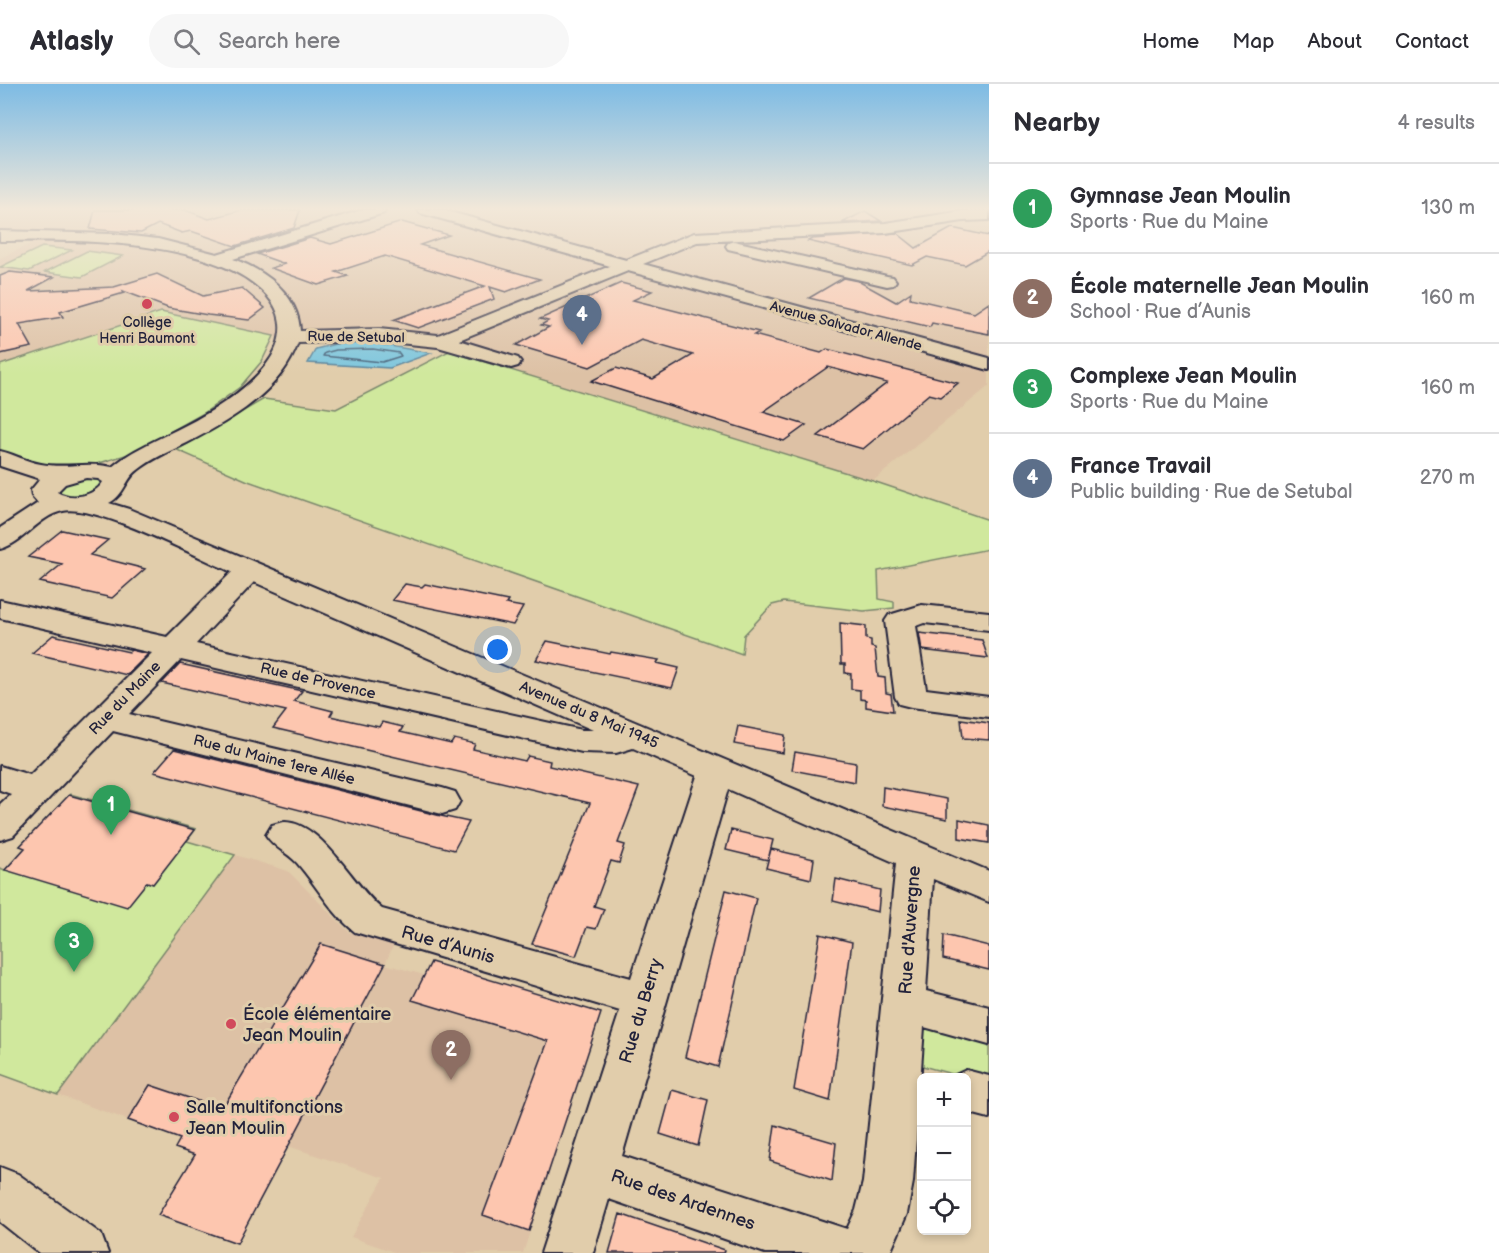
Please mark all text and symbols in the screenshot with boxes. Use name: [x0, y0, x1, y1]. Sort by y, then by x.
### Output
search box: [149, 14, 569, 68]
text: Atlasly: [30, 25, 113, 58]
icon: search: [170, 25, 203, 58]
text: Search here: [218, 28, 340, 55]
text: Home: [1142, 29, 1199, 54]
text: Map: [1232, 29, 1274, 54]
text: About: [1307, 29, 1362, 54]
text: Contact: [1395, 29, 1469, 54]
text: Nearby: [1013, 108, 1100, 139]
text: 4 results: [1397, 111, 1475, 135]
text: Gymnase Jean Moulin: [1070, 183, 1291, 210]
text: 1: [1028, 196, 1037, 220]
text: 130 m: [1421, 196, 1475, 220]
text: Sports · Rue du Maine: [1070, 210, 1268, 234]
text: École maternelle Jean Moulin: [1070, 273, 1369, 300]
text: 2: [1027, 286, 1038, 310]
text: 160 m: [1421, 286, 1475, 310]
pin: 4: [562, 296, 602, 345]
marker: Collège Henri Baumont: [140, 297, 154, 311]
street label: Avenue Salvador Allende: [768, 298, 924, 354]
text: School · Rue d’Aunis: [1070, 300, 1251, 324]
place label: Collège Henri Baumont: [99, 314, 195, 347]
street label: Rue de Setubal: [307, 328, 405, 346]
text: Complexe Jean Moulin: [1070, 363, 1297, 390]
text: 3: [1027, 376, 1038, 400]
text: 160 m: [1421, 376, 1475, 400]
text: Sports · Rue du Maine: [1070, 390, 1268, 414]
text: France Travail: [1070, 453, 1211, 480]
text: 4: [1027, 466, 1038, 490]
text: 270 m: [1420, 466, 1475, 490]
text: Public building · Rue de Setubal: [1070, 480, 1352, 504]
your location: [483, 635, 512, 664]
street label: Rue du Maine: [85, 657, 165, 739]
street label: Rue de Provence: [258, 658, 378, 704]
street label: Avenue du 8 Mai 1945: [517, 677, 661, 753]
street label: Rue du Maine 1ere Allée: [191, 731, 357, 789]
pin: 1: [92, 786, 130, 835]
street label: Rue d'Auvergne: [895, 865, 925, 995]
pin: 3: [54, 922, 94, 972]
street label: Rue d’Aunis: [399, 922, 497, 968]
street label: Rue du Berry: [615, 955, 667, 1066]
place label: École élémentaire Jean Moulin: [243, 1002, 391, 1046]
marker: École élémentaire Jean Moulin: [224, 1017, 238, 1031]
pin: 2: [432, 1030, 470, 1080]
map controls: [917, 1073, 971, 1235]
button: +: [917, 1073, 971, 1127]
place label: Salle multifonctions Jean Moulin: [186, 1097, 343, 1139]
marker: Salle multifonctions Jean Moulin: [167, 1110, 181, 1124]
button: −: [917, 1127, 971, 1181]
street label: Rue des Ardennes: [608, 1165, 758, 1235]
button: locate: [917, 1181, 971, 1235]

